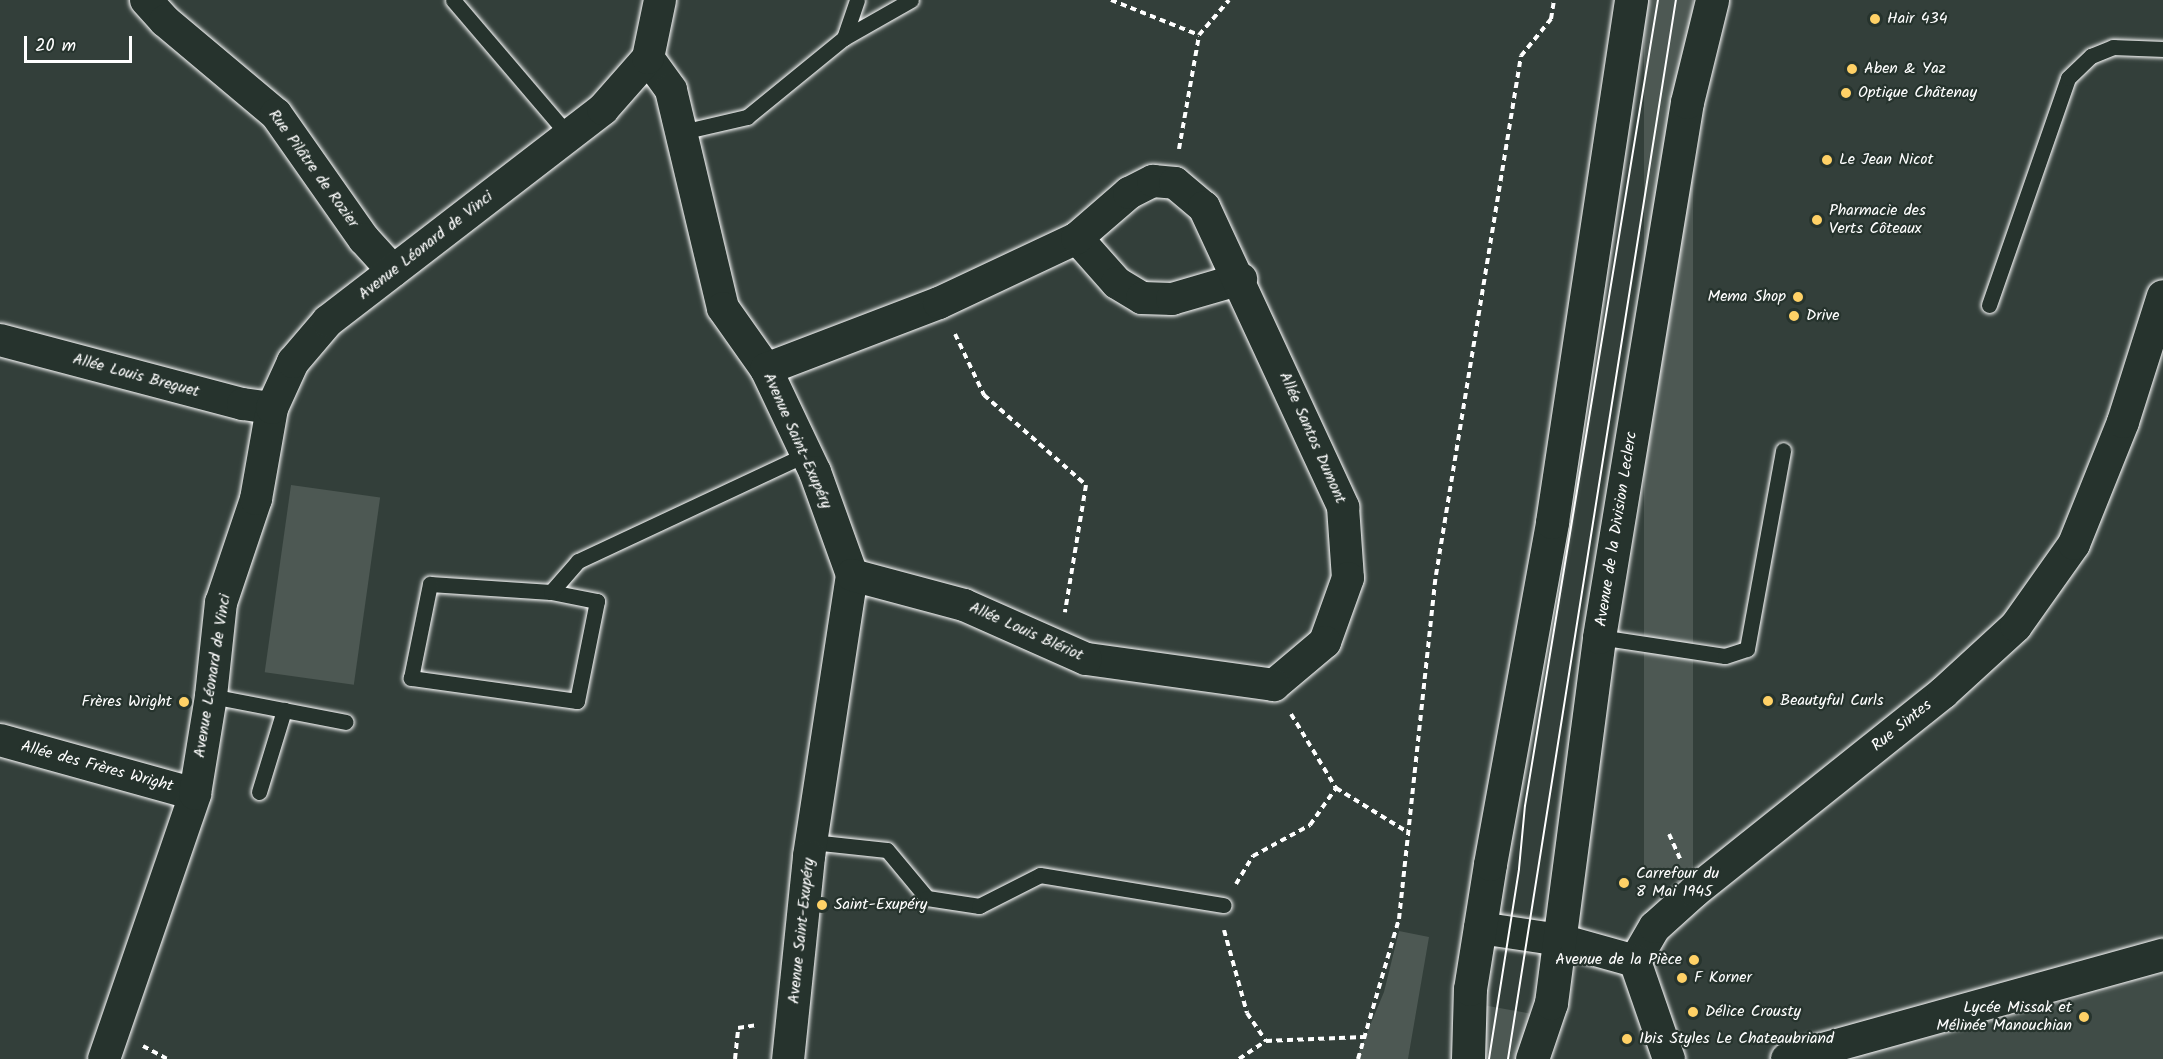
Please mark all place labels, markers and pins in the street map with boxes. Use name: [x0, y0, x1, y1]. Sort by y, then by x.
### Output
place label: Hair 434: [1887, 9, 1948, 29]
marker: Hair 434: [1868, 12, 1882, 26]
place label: Aben & Yaz: [1864, 59, 1946, 79]
marker: Aben & Yaz: [1845, 62, 1859, 76]
place label: Optique Châtenay: [1858, 83, 1977, 103]
marker: Optique Châtenay: [1839, 86, 1853, 100]
place label: Le Jean Nicot: [1839, 150, 1934, 170]
marker: Le Jean Nicot: [1820, 153, 1834, 167]
place label: Pharmacie des Verts Côteaux: [1829, 201, 1926, 239]
marker: Pharmacie des Verts Côteaux: [1810, 213, 1824, 227]
place label: Mema Shop: [1708, 287, 1786, 307]
marker: Mema Shop: [1791, 290, 1805, 304]
place label: Drive: [1806, 306, 1839, 326]
marker: Drive: [1787, 309, 1801, 323]
place label: Beautyful Curls: [1780, 691, 1884, 711]
place label: Frères Wright: [82, 692, 172, 712]
marker: Beautyful Curls: [1761, 694, 1775, 708]
marker: Frères Wright: [177, 695, 191, 709]
place label: Carrefour du 8 Mai 1945: [1636, 864, 1719, 902]
marker: Carrefour du 8 Mai 1945: [1617, 876, 1631, 890]
place label: Saint-Exupéry: [834, 895, 927, 915]
marker: Saint-Exupéry: [815, 898, 829, 912]
place label: Avenue de la Pièce: [1555, 950, 1682, 970]
marker: Avenue de la Pièce: [1687, 953, 1701, 967]
place label: F Korner: [1694, 968, 1752, 988]
marker: F Korner: [1675, 971, 1689, 985]
place label: Lycée Missak et Mélinée Manouchian: [1936, 998, 2072, 1036]
place label: Délice Crousty: [1705, 1002, 1801, 1022]
marker: Délice Crousty: [1686, 1005, 1700, 1019]
marker: Lycée Missak et Mélinée Manouchian: [2077, 1010, 2091, 1024]
place label: Ibis Styles Le Chateaubriand: [1639, 1029, 1834, 1049]
marker: Ibis Styles Le Chateaubriand: [1620, 1032, 1634, 1046]

